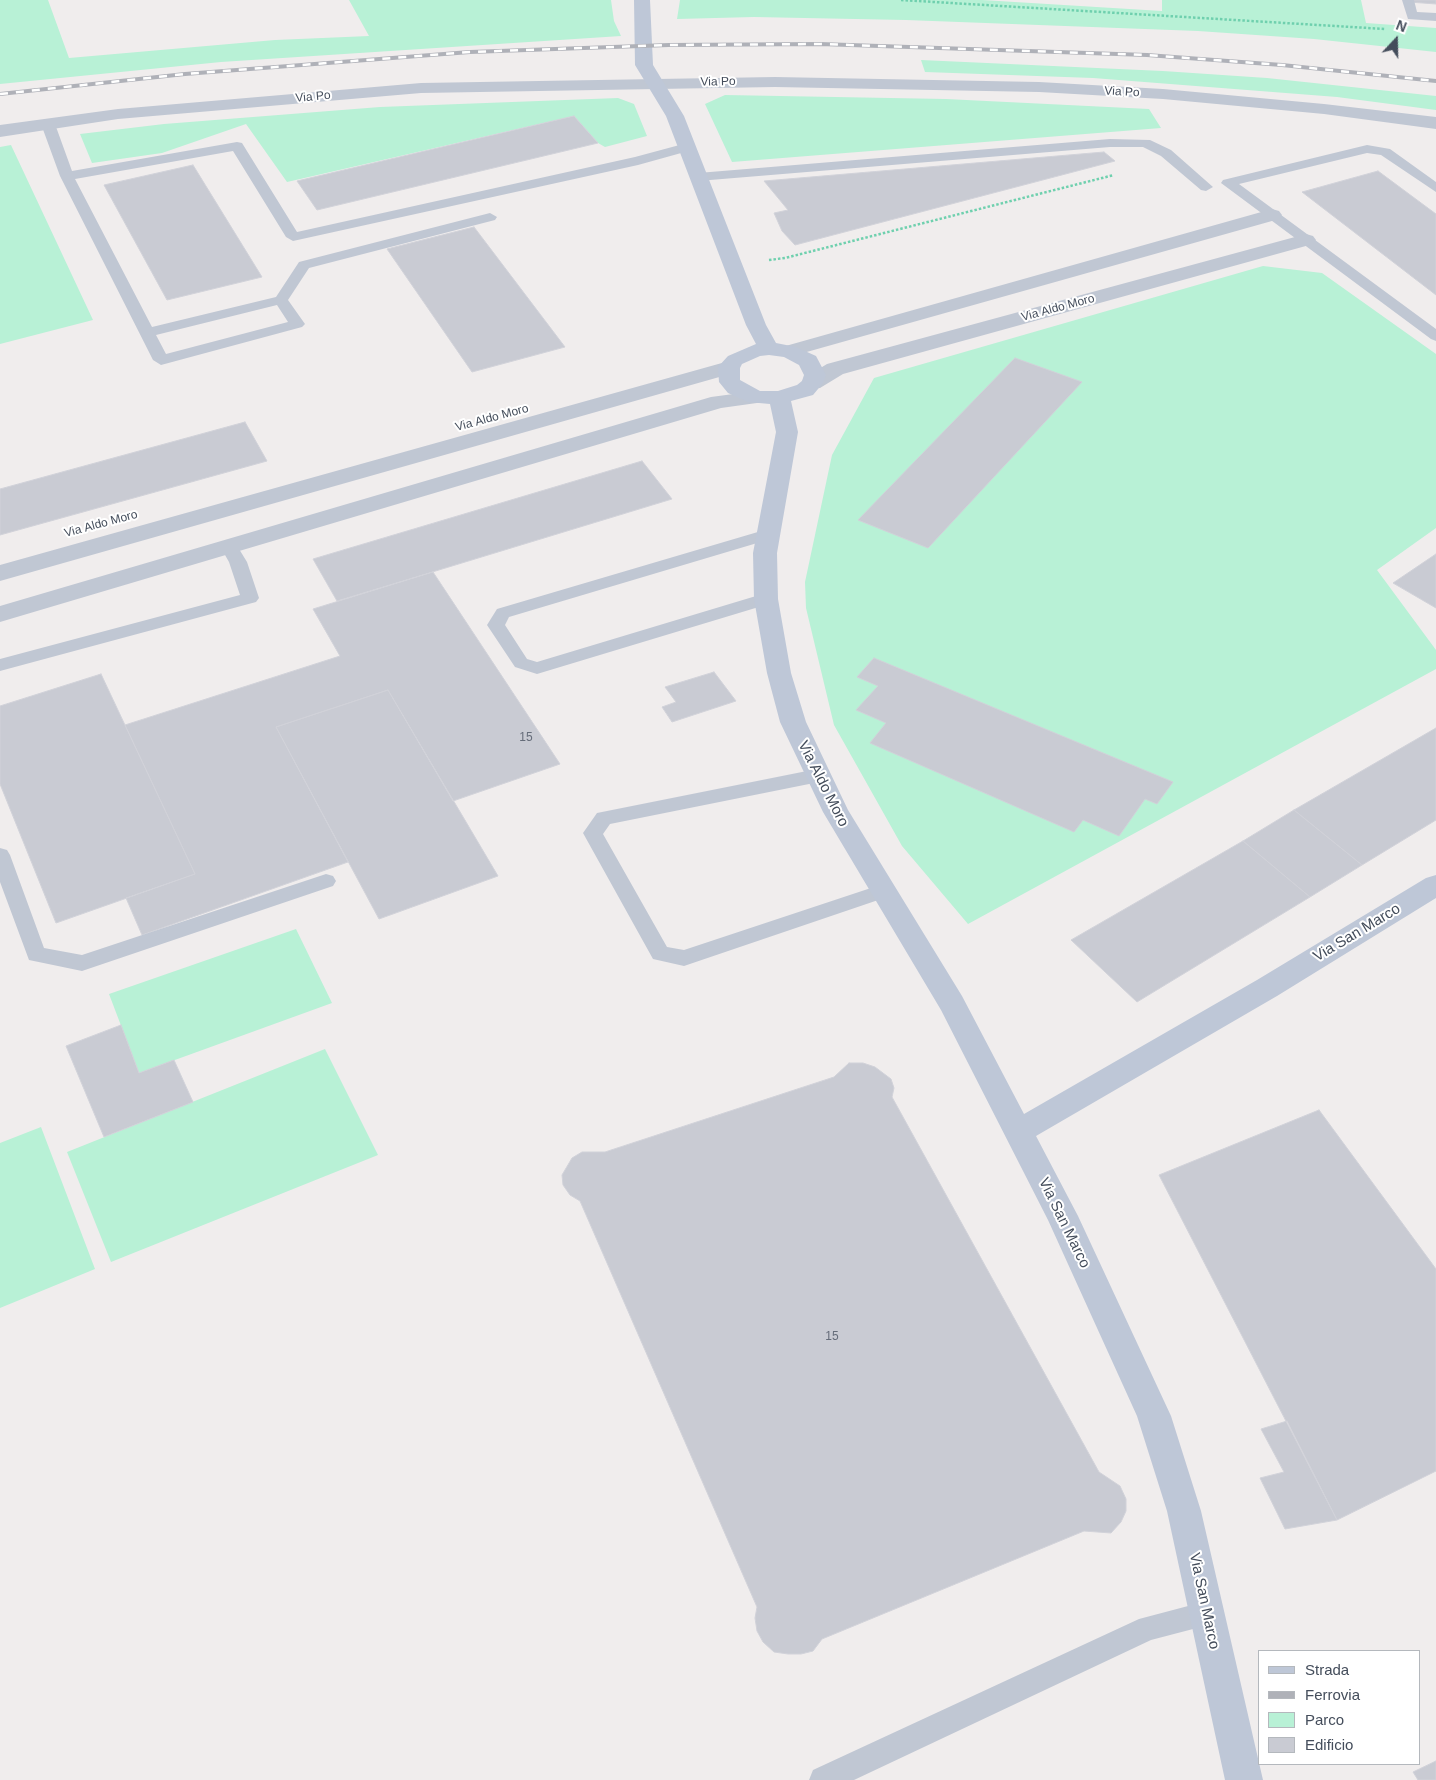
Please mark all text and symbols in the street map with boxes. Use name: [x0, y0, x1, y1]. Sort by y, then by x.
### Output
north arrow: [1371, 15, 1421, 65]
text: N: [1394, 17, 1409, 35]
street label: Via Po: [700, 74, 736, 90]
street label: Via Po: [1104, 84, 1140, 100]
street label: Via Po: [295, 88, 331, 106]
street label: Via Aldo Moro: [1020, 291, 1096, 325]
street label: Via Aldo Moro: [454, 401, 530, 435]
street label: Via Aldo Moro: [63, 507, 139, 541]
house number: 15: [519, 731, 533, 745]
street label: Via Aldo Moro: [794, 738, 852, 830]
street label: Via San Marco: [1310, 900, 1404, 966]
street label: Via San Marco: [1034, 1175, 1094, 1271]
house number: 15: [825, 1330, 839, 1344]
street label: Via San Marco: [1185, 1551, 1223, 1651]
legend: [1258, 1650, 1421, 1765]
text: Strada: [1305, 1661, 1349, 1678]
text: Ferrovia: [1305, 1686, 1360, 1703]
text: Parco: [1305, 1711, 1344, 1728]
text: Edificio: [1305, 1736, 1353, 1753]

